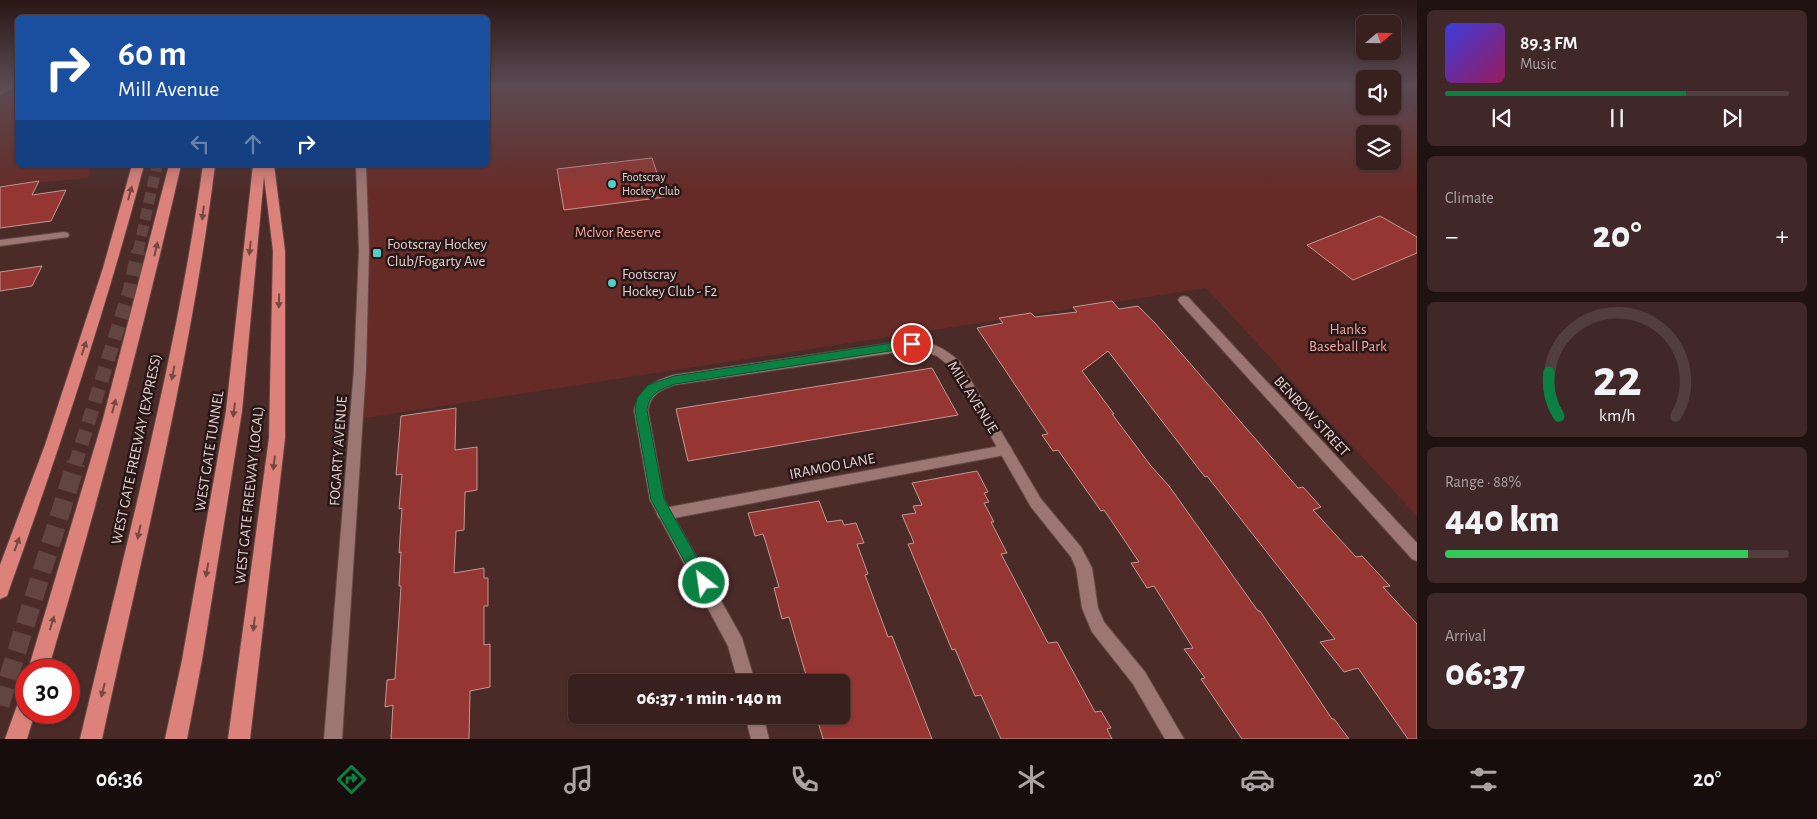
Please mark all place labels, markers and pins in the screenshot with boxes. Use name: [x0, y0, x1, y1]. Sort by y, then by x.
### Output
place label: Footscray Hockey Club: [622, 171, 680, 198]
marker: Footscray Hockey Club: [606, 178, 618, 190]
place label: Footscray Hockey Club/Fogarty Ave: [387, 237, 488, 269]
marker: Footscray Hockey Club/Fogarty Ave: [371, 247, 383, 259]
place label: Footscray Hockey Club - F2: [622, 267, 717, 299]
marker: Footscray Hockey Club - F2: [606, 277, 618, 289]
pin: [891, 323, 933, 365]

